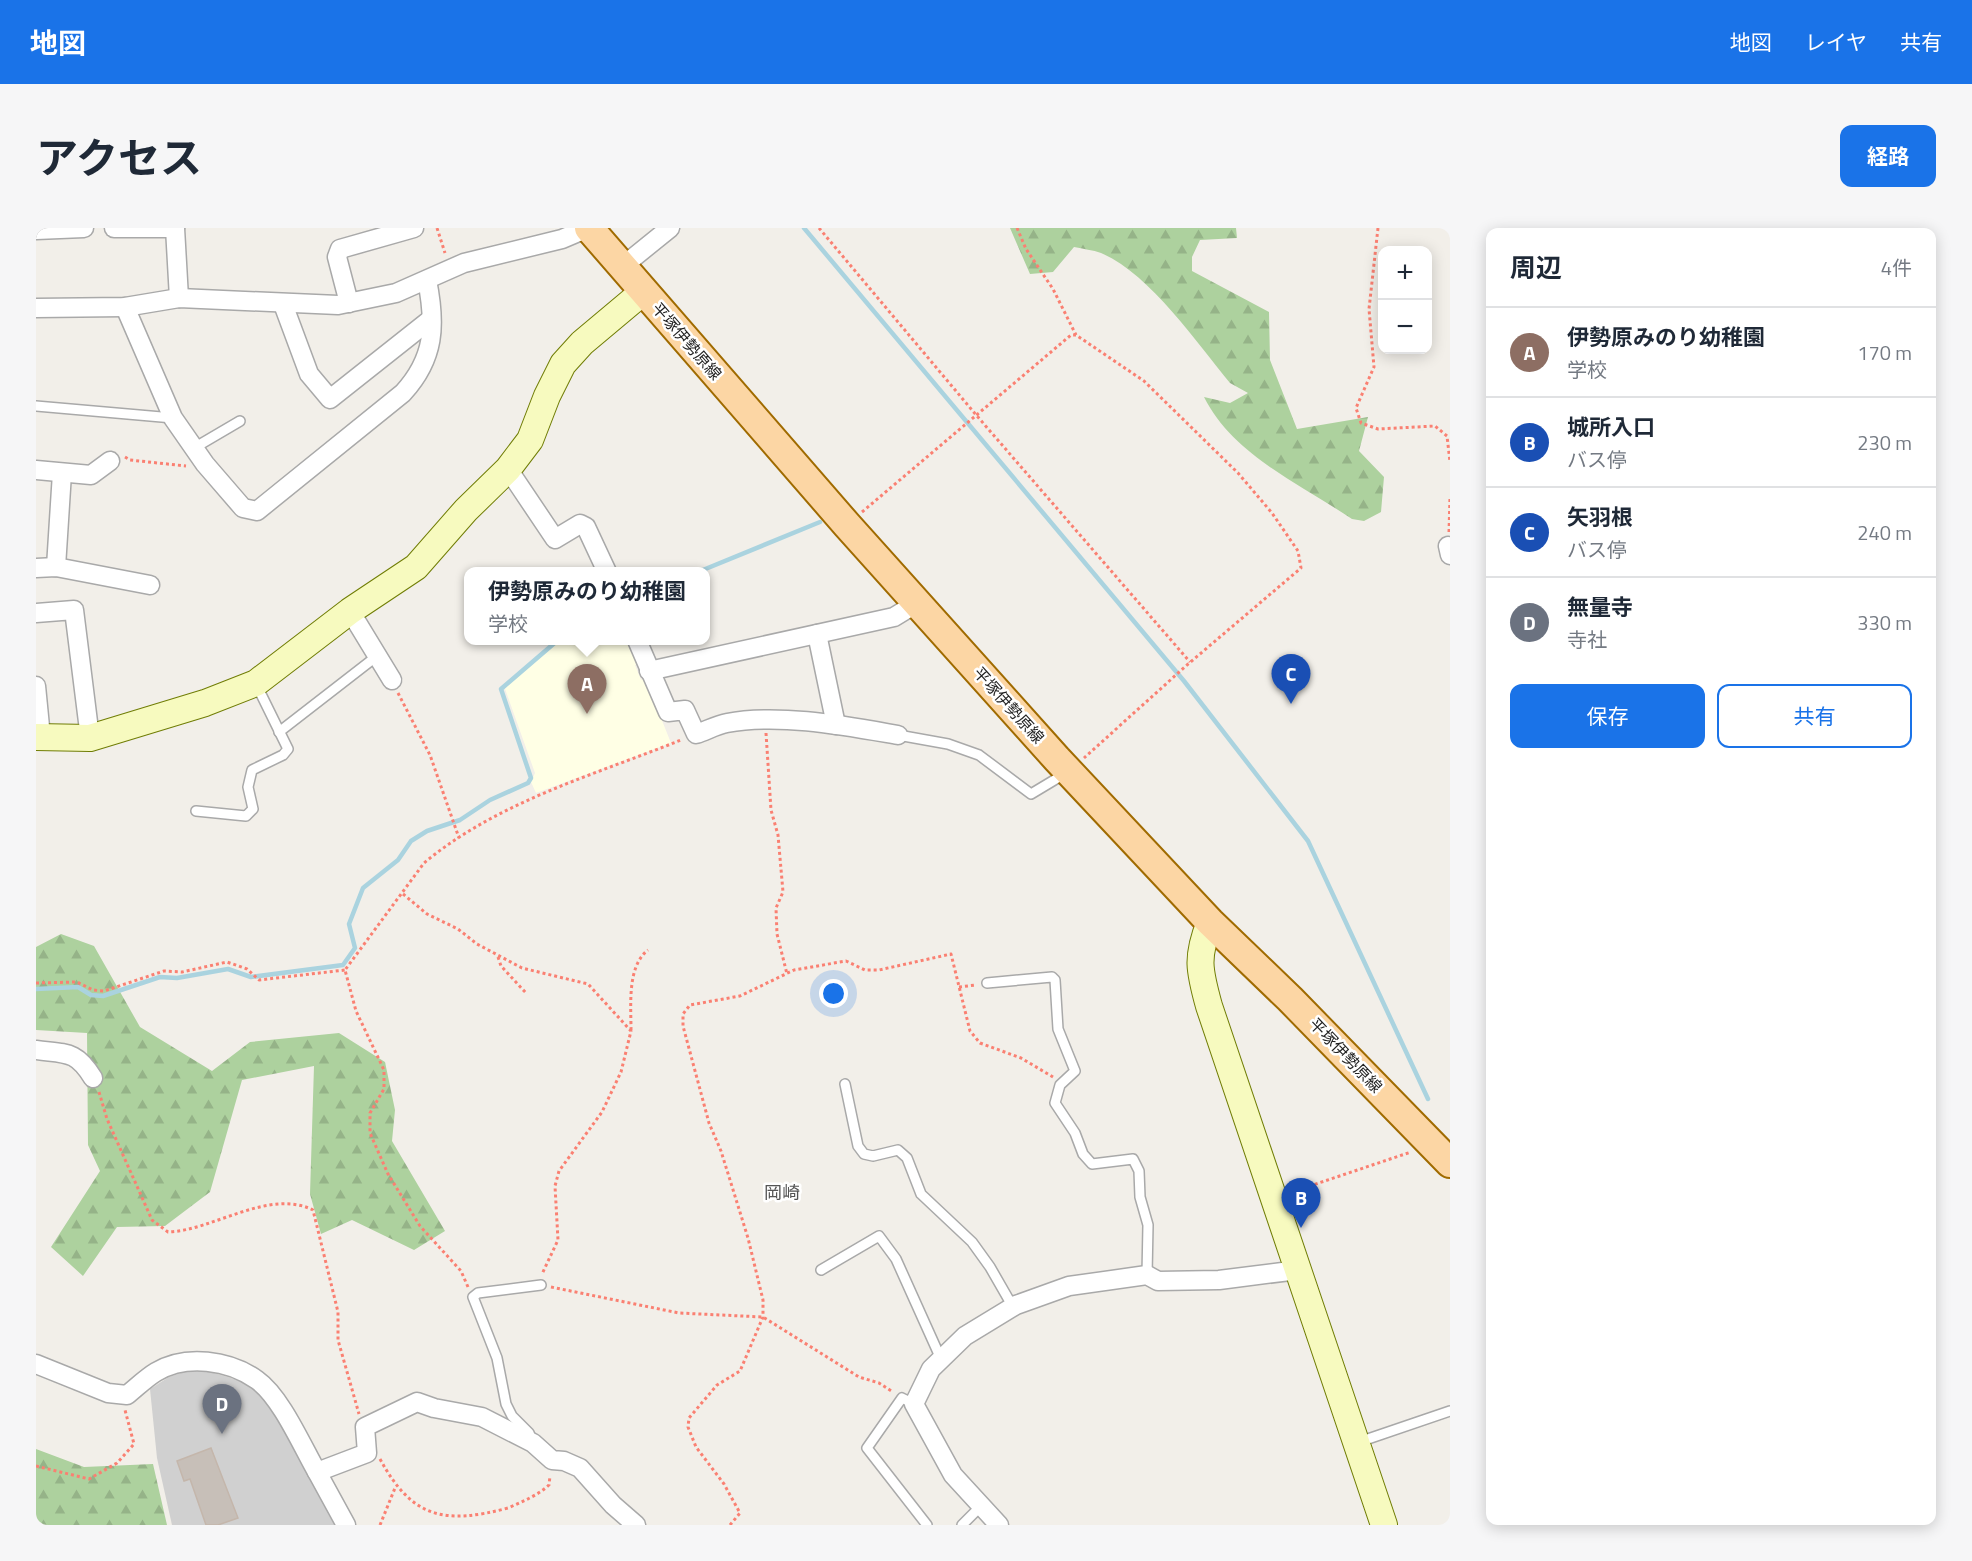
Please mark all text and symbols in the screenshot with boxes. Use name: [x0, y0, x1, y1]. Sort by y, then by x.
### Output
text: 地図: [30, 21, 86, 64]
text: 地図: [1730, 26, 1772, 58]
text: レイヤ: [1805, 26, 1867, 58]
text: 共有: [1900, 26, 1942, 58]
text: アクセス: [36, 125, 202, 189]
button: 経路: [1840, 125, 1936, 187]
map controls: [1378, 246, 1432, 354]
button: +: [1378, 246, 1432, 300]
text: 周辺: [1510, 248, 1562, 287]
text: 4件: [1881, 252, 1912, 283]
street label: 平塚伊勢原線: [646, 297, 728, 385]
button: −: [1378, 300, 1432, 354]
text: 伊勢原みのり幼稚園: [1567, 320, 1765, 354]
text: A: [1523, 337, 1536, 368]
text: 170 m: [1857, 337, 1912, 368]
text: 学校: [1567, 354, 1607, 385]
text: 城所入口: [1567, 410, 1655, 444]
text: B: [1523, 427, 1536, 458]
text: 230 m: [1857, 427, 1912, 458]
text: バス停: [1567, 444, 1627, 475]
text: 矢羽根: [1567, 500, 1633, 534]
text: C: [1524, 517, 1535, 548]
text: 240 m: [1857, 517, 1912, 548]
text: バス停: [1567, 534, 1627, 565]
popup: [464, 567, 710, 645]
text: 伊勢原みのり幼稚園: [488, 574, 686, 608]
text: 無量寺: [1567, 590, 1633, 624]
text: D: [1523, 607, 1536, 638]
text: 330 m: [1857, 607, 1912, 638]
text: 学校: [488, 608, 528, 639]
text: 寺社: [1567, 624, 1607, 655]
pin: C: [1272, 654, 1310, 704]
street label: 平塚伊勢原線: [968, 661, 1050, 749]
pin: A: [568, 664, 606, 714]
button: 保存: [1510, 684, 1705, 748]
button: 共有: [1717, 684, 1912, 748]
your location: [819, 979, 848, 1008]
street label: 平塚伊勢原線: [1304, 1012, 1388, 1098]
pin: B: [1282, 1178, 1320, 1228]
district label: 岡崎: [764, 1179, 800, 1206]
pin: D: [202, 1384, 242, 1434]

